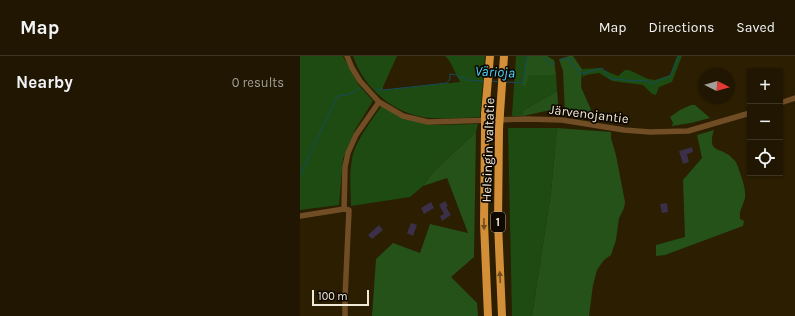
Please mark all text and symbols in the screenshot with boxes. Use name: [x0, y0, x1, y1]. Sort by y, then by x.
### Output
text: Map: [20, 17, 59, 39]
text: Map: [599, 19, 627, 36]
text: Directions: [649, 19, 714, 36]
text: Saved: [736, 19, 775, 36]
water label: Värioja: [474, 62, 516, 82]
north arrow: [699, 68, 735, 104]
map controls: [747, 68, 783, 176]
button: +: [747, 68, 783, 104]
text: Nearby: [16, 72, 73, 92]
text: 0 results: [232, 75, 284, 90]
street label: Helsingin valtatie: [479, 97, 497, 202]
street label: Järvenojantie: [548, 102, 630, 126]
button: −: [747, 104, 783, 140]
button: locate: [747, 140, 783, 176]
road number: 1: [491, 212, 505, 232]
one-way arrow: [481, 218, 487, 231]
one-way arrow: [496, 271, 503, 283]
scale bar: [312, 288, 369, 307]
text: 100 m: [318, 290, 348, 303]

